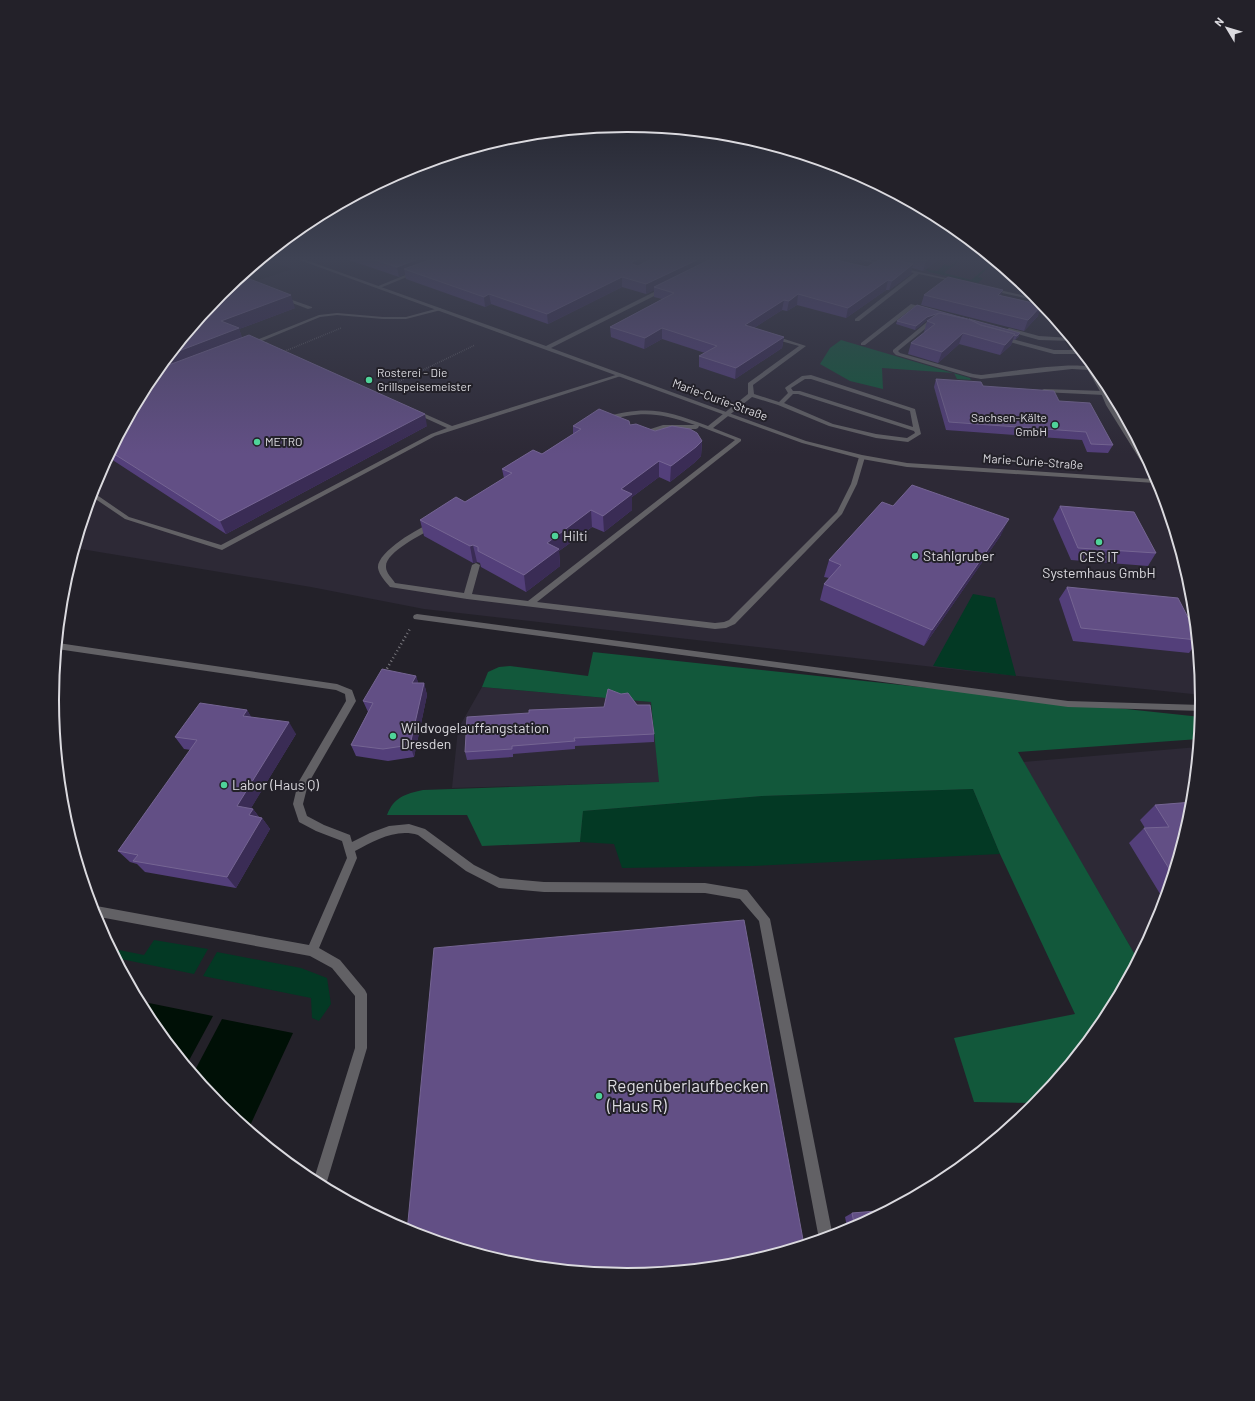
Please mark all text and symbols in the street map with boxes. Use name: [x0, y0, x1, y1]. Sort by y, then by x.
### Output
north arrow: [1207, 8, 1247, 48]
text: N: [1211, 15, 1226, 28]
place label: Rosterei - Die Grillspeisemeister: [377, 365, 472, 393]
marker: Rosterei - Die Grillspeisemeister: [364, 375, 374, 385]
street label: Marie-Curie-Straße: [671, 375, 770, 423]
place label: Sachsen-Kälte GmbH: [971, 410, 1047, 438]
marker: Sachsen-Kälte GmbH: [1050, 420, 1060, 430]
place label: METRO: [265, 434, 302, 448]
marker: METRO: [252, 437, 262, 447]
street label: Marie-Curie-Straße: [982, 451, 1084, 471]
place label: Hilti: [563, 527, 588, 544]
marker: Hilti: [550, 531, 560, 541]
marker: CES IT Systemhaus GmbH: [1094, 537, 1104, 547]
place label: Stahlgruber: [923, 547, 994, 564]
place label: CES IT Systemhaus GmbH: [1042, 548, 1156, 581]
marker: Stahlgruber: [910, 551, 920, 561]
place label: Wildvogelauffangstation Dresden: [401, 719, 549, 752]
marker: Wildvogelauffangstation Dresden: [388, 731, 398, 741]
place label: Labor (Haus Q): [232, 776, 319, 793]
marker: Labor (Haus Q): [219, 780, 229, 790]
place label: Regenüberlaufbecken (Haus R): [606, 1075, 769, 1115]
marker: Regenüberlaufbecken (Haus R): [594, 1091, 604, 1101]

